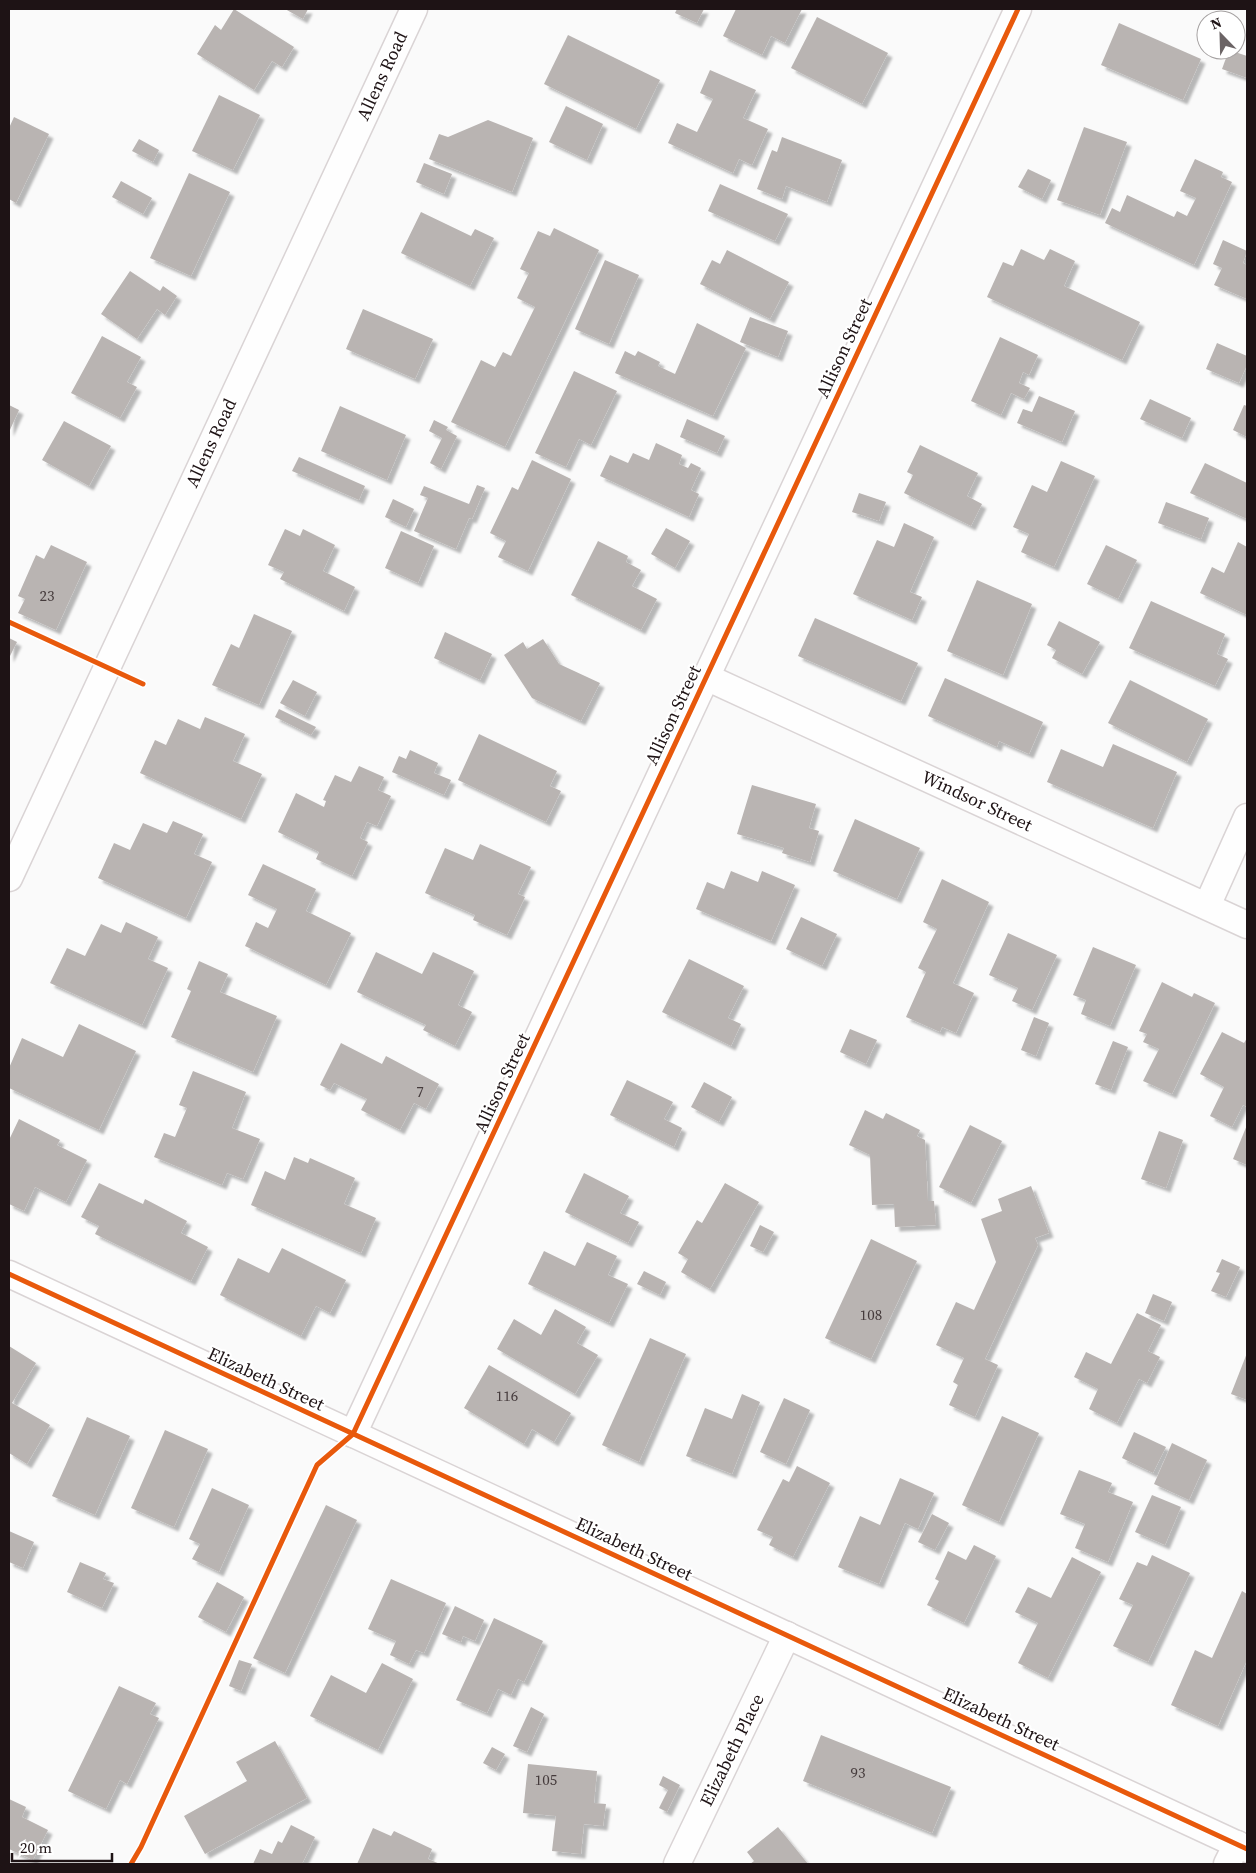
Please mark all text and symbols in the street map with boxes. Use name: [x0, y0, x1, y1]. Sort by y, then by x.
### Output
north arrow: [1196, 10, 1246, 60]
text: N: [1207, 12, 1225, 34]
street label: Allens Road: [350, 27, 413, 124]
street label: Allison Street: [810, 294, 878, 402]
street label: Allens Road: [179, 394, 242, 491]
house number: 23: [39, 585, 55, 606]
street label: Allison Street: [639, 661, 707, 769]
street label: Windsor Street: [918, 764, 1037, 837]
street label: Allison Street: [468, 1029, 536, 1137]
house number: 7: [416, 1081, 424, 1102]
house number: 108: [860, 1304, 882, 1325]
street label: Elizabeth Street: [204, 1341, 329, 1417]
house number: 116: [496, 1385, 518, 1406]
street label: Elizabeth Street: [572, 1511, 697, 1587]
street label: Elizabeth Street: [939, 1681, 1064, 1757]
street label: Elizabeth Place: [694, 1689, 770, 1810]
house number: 93: [850, 1762, 866, 1783]
house number: 105: [535, 1769, 557, 1790]
scale bar: [12, 1830, 112, 1862]
text: 20 m: [20, 1837, 52, 1858]

